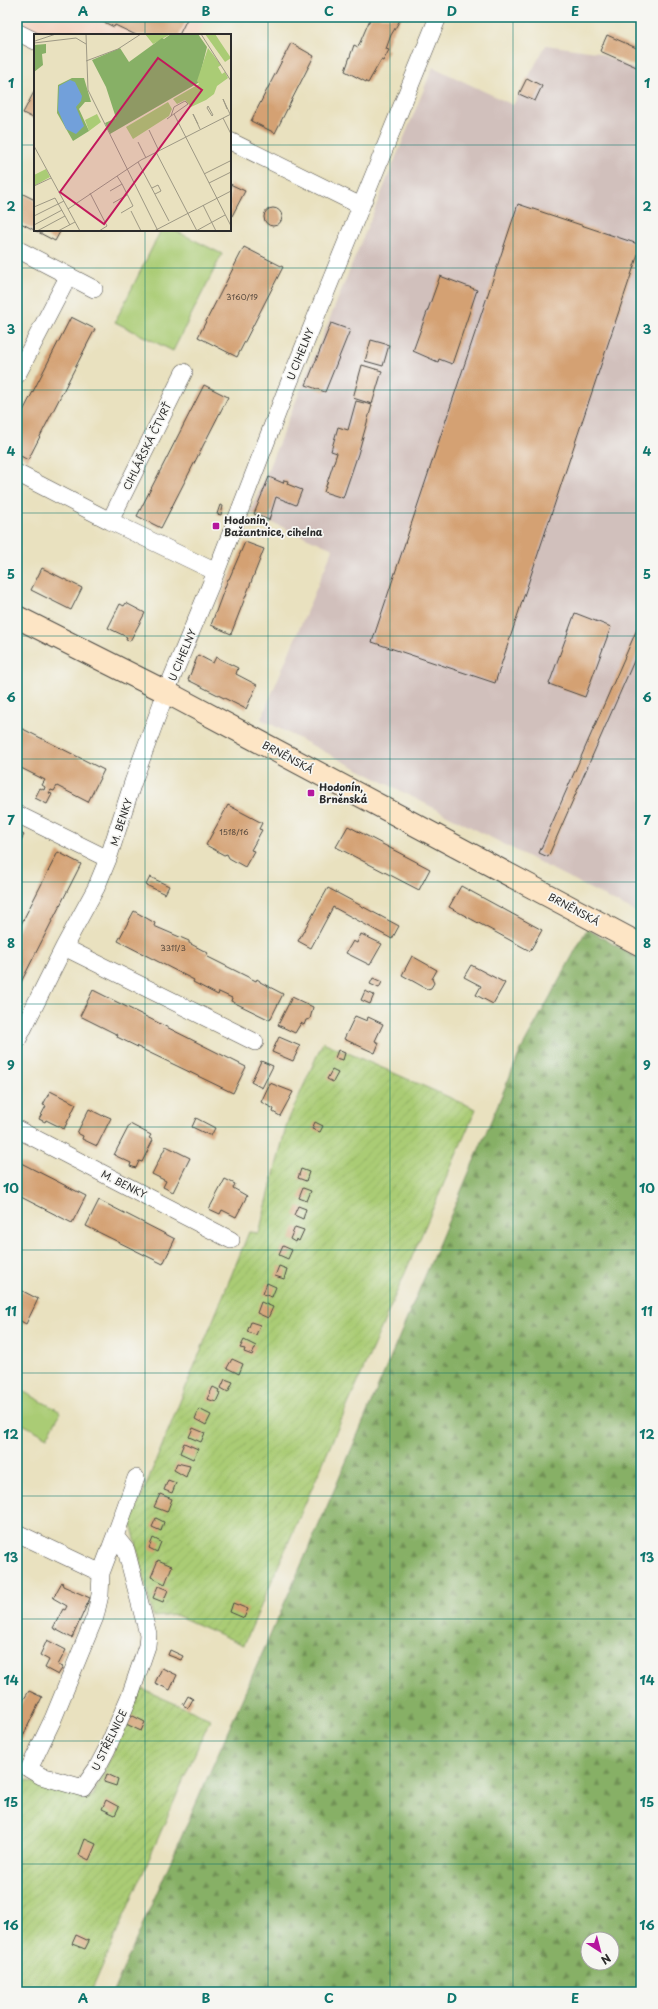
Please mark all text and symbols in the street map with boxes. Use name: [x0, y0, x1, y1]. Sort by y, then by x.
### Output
text: A: [78, 1, 88, 20]
text: B: [202, 1, 211, 20]
text: C: [324, 1, 334, 20]
text: D: [447, 1, 457, 20]
text: E: [571, 1, 579, 20]
inset map: [34, 34, 231, 231]
text: 1: [8, 73, 14, 92]
text: 1: [644, 73, 650, 92]
text: 2: [6, 196, 16, 215]
text: 2: [642, 196, 652, 215]
house number: 3160/19: [226, 291, 258, 303]
text: 3: [7, 319, 16, 338]
text: 3: [643, 319, 652, 338]
street label: U CIHELNY: [282, 325, 317, 382]
street label: CIHLÁŘSKÁ ČTVRŤ: [119, 399, 175, 492]
text: 4: [7, 441, 16, 460]
text: 4: [643, 441, 652, 460]
place label: Hodonín, Bažantnice, cihelna: [224, 512, 323, 539]
marker: Hodonín, Bažantnice, cihelna: [211, 521, 221, 531]
text: 5: [7, 564, 15, 583]
text: 5: [643, 564, 651, 583]
street label: U CIHELNY: [164, 626, 199, 683]
text: 6: [6, 687, 16, 706]
text: 6: [642, 687, 652, 706]
street label: BRNĚNSKÁ: [260, 737, 317, 777]
place label: Hodonín, Brněnská: [319, 779, 368, 806]
marker: Hodonín, Brněnská: [306, 788, 316, 798]
street label: M. BENKY: [106, 796, 135, 848]
text: 7: [7, 810, 15, 829]
text: 7: [643, 810, 651, 829]
house number: 1518/16: [219, 826, 249, 838]
street label: BRNĚNSKÁ: [546, 889, 603, 929]
text: 8: [7, 933, 15, 952]
text: 8: [643, 933, 651, 952]
house number: 3311/3: [160, 942, 186, 954]
text: 9: [7, 1055, 15, 1074]
text: 9: [643, 1055, 651, 1074]
street label: M. BENKY: [99, 1166, 150, 1202]
text: 10: [3, 1178, 19, 1197]
text: 10: [639, 1178, 655, 1197]
text: 11: [5, 1301, 17, 1320]
text: 11: [641, 1301, 653, 1320]
text: 12: [3, 1424, 19, 1443]
text: 12: [639, 1424, 655, 1443]
text: 13: [4, 1547, 19, 1566]
text: 13: [640, 1547, 655, 1566]
text: 14: [3, 1670, 19, 1689]
text: 14: [639, 1670, 655, 1689]
street label: U STŘELNICE: [87, 1706, 130, 1773]
text: 15: [4, 1792, 18, 1811]
text: 15: [640, 1792, 654, 1811]
text: 16: [3, 1915, 19, 1934]
text: 16: [639, 1915, 655, 1934]
north arrow: [580, 1931, 620, 1971]
text: N: [597, 1950, 615, 1969]
text: A: [78, 1988, 88, 2007]
text: B: [202, 1988, 211, 2007]
text: C: [324, 1988, 334, 2007]
text: D: [447, 1988, 457, 2007]
text: E: [571, 1988, 579, 2007]

